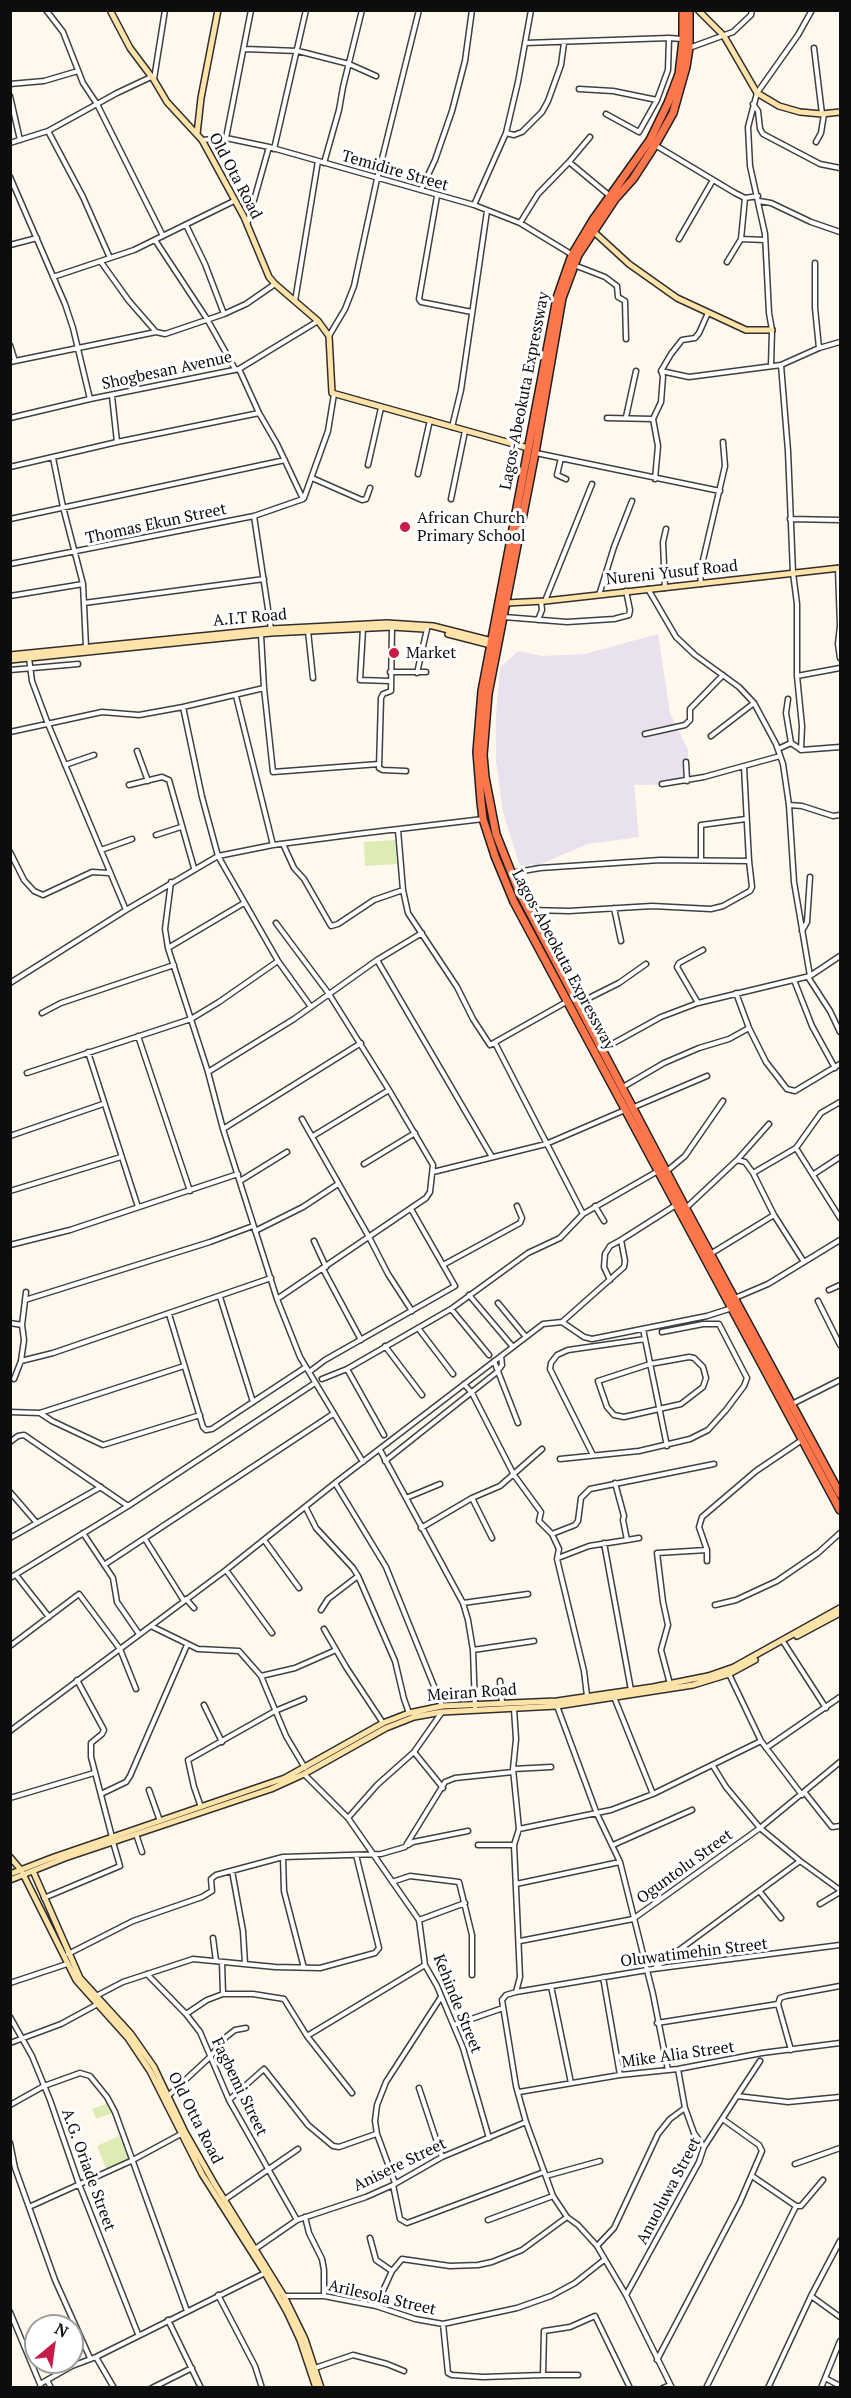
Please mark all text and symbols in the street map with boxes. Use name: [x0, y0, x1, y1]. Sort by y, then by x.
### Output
street label: Old Ota Road: [204, 130, 266, 222]
street label: Temidire Street: [339, 147, 451, 195]
street label: Lagos-Abeokuta Expressway: [496, 290, 554, 492]
street label: Shogbesan Avenue: [100, 348, 234, 394]
street label: Thomas Ekun Street: [84, 500, 228, 548]
place label: African Church Primary School: [417, 508, 526, 546]
marker: African Church Primary School: [398, 520, 412, 534]
street label: Nureni Yusuf Road: [605, 557, 739, 589]
street label: A.I.T Road: [212, 605, 288, 631]
place label: Market: [406, 643, 456, 663]
marker: Market: [387, 646, 401, 660]
street label: Lagos-Abeokuta Expressway: [507, 866, 619, 1054]
street label: Meiran Road: [426, 1680, 518, 1706]
street label: Oguntolu Street: [633, 1826, 737, 1908]
street label: Oluwatimehin Street: [619, 1934, 769, 1972]
street label: Kehinde Street: [428, 1952, 486, 2056]
street label: Fagbemi Street: [207, 2035, 271, 2139]
street label: Mike Alia Street: [620, 2038, 736, 2072]
street label: Old Otta Road: [164, 2069, 226, 2167]
street label: A.G. Oriade Street: [57, 2106, 119, 2234]
street label: Anisere Street: [350, 2134, 450, 2196]
street label: Anuoluwa Street: [633, 2134, 705, 2248]
street label: Arilesola Street: [326, 2276, 438, 2320]
north arrow: [24, 2314, 84, 2374]
text: N: [51, 2317, 72, 2343]

